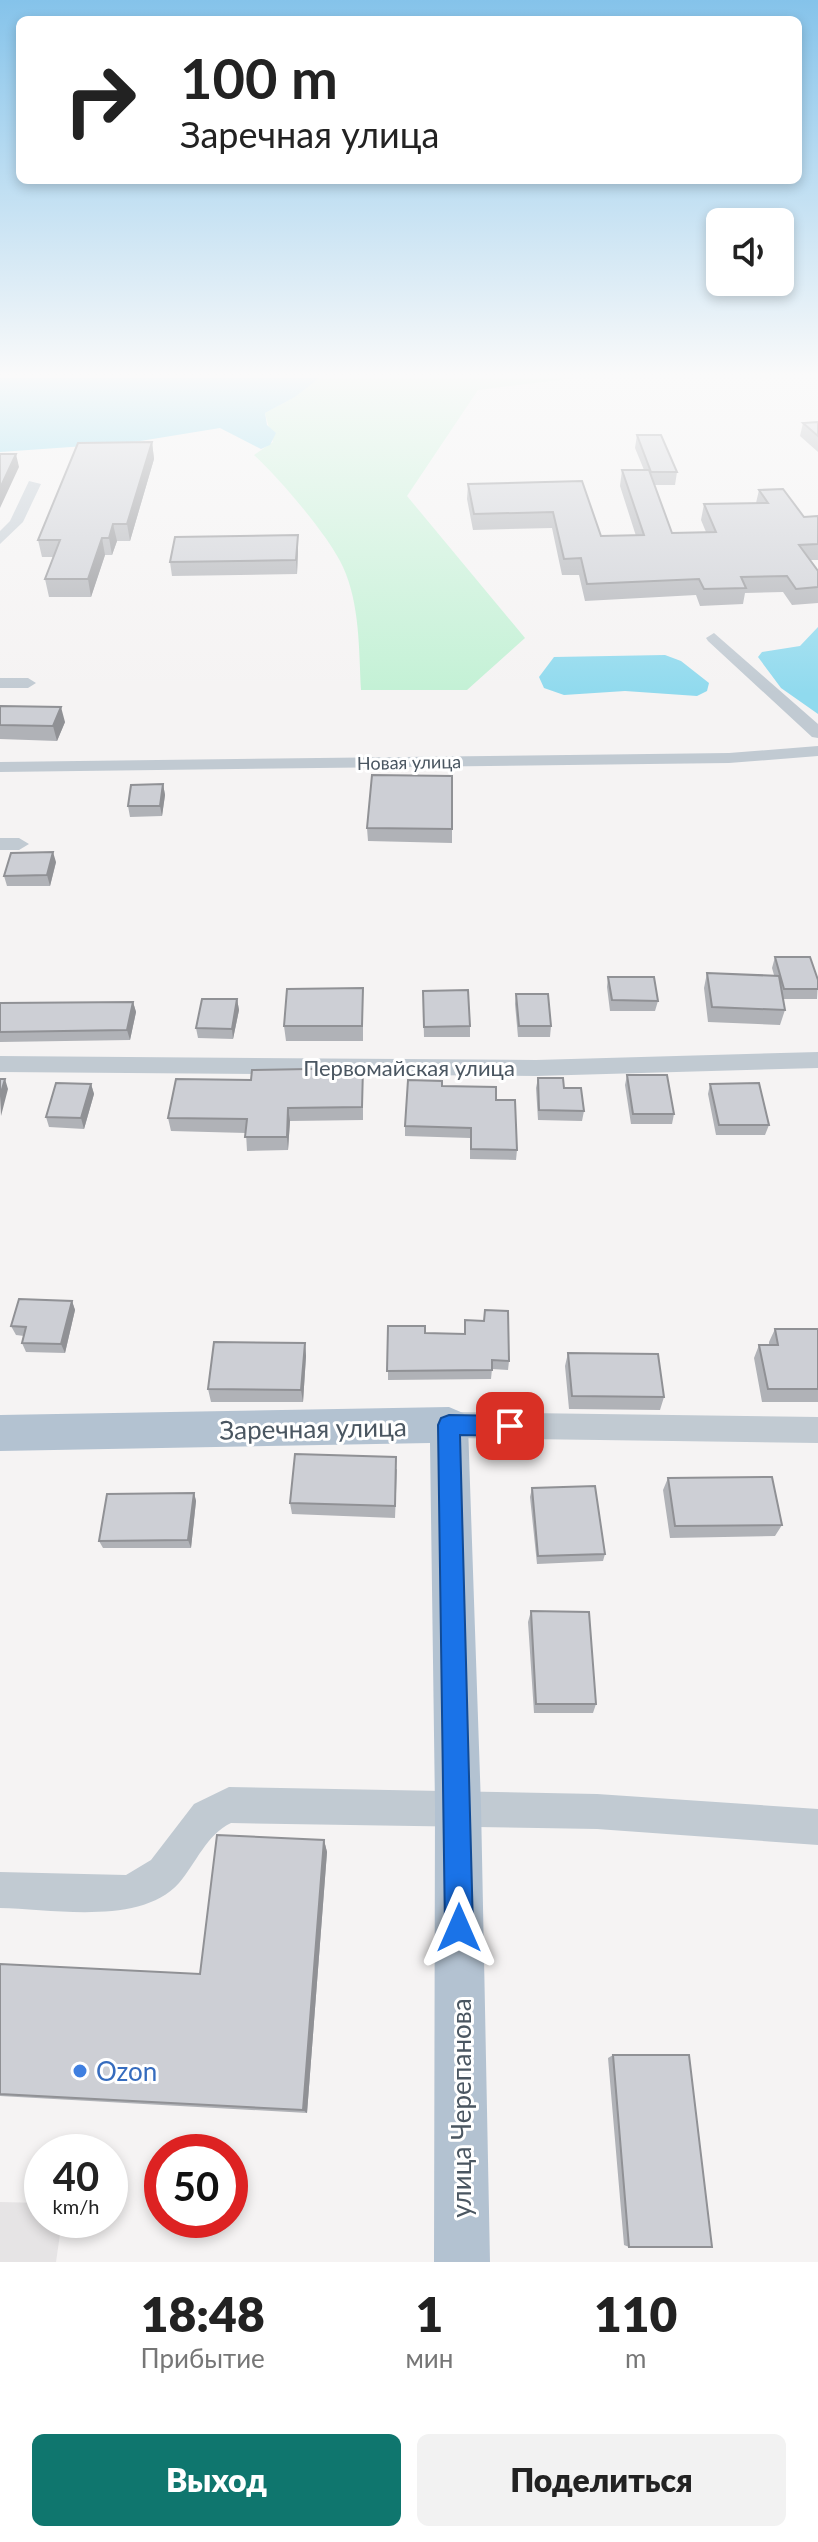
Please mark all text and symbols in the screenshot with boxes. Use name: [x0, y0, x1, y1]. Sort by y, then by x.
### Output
text: 100 m: [180, 44, 338, 111]
icon: right: [48, 48, 152, 152]
text: Заречная улица: [180, 112, 440, 156]
map controls: [706, 208, 794, 296]
button: sound: [706, 208, 794, 296]
street label: Новая улица: [357, 750, 461, 774]
street label: Первомайская улица: [303, 1054, 515, 1081]
pin: [476, 1392, 544, 1460]
icon: arrive: [488, 1404, 532, 1448]
street label: Заречная улица: [219, 1410, 407, 1446]
position arrow: [417, 1886, 501, 1970]
street label: улица Черепанова: [445, 1998, 477, 2218]
place label: Ozon: [96, 2055, 157, 2087]
marker: Ozon: [71, 2062, 89, 2080]
speed limit sign: 50: [144, 2134, 248, 2238]
text: 40: [53, 2152, 99, 2200]
text: km/h: [53, 2194, 99, 2218]
text: 18:48: [141, 2285, 265, 2342]
text: 1: [415, 2285, 443, 2342]
text: 110: [594, 2285, 677, 2342]
text: Прибытие: [141, 2342, 265, 2374]
text: мин: [405, 2342, 453, 2374]
text: m: [625, 2342, 646, 2374]
button: Выход: [32, 2434, 401, 2526]
button: Поделиться: [417, 2434, 786, 2526]

